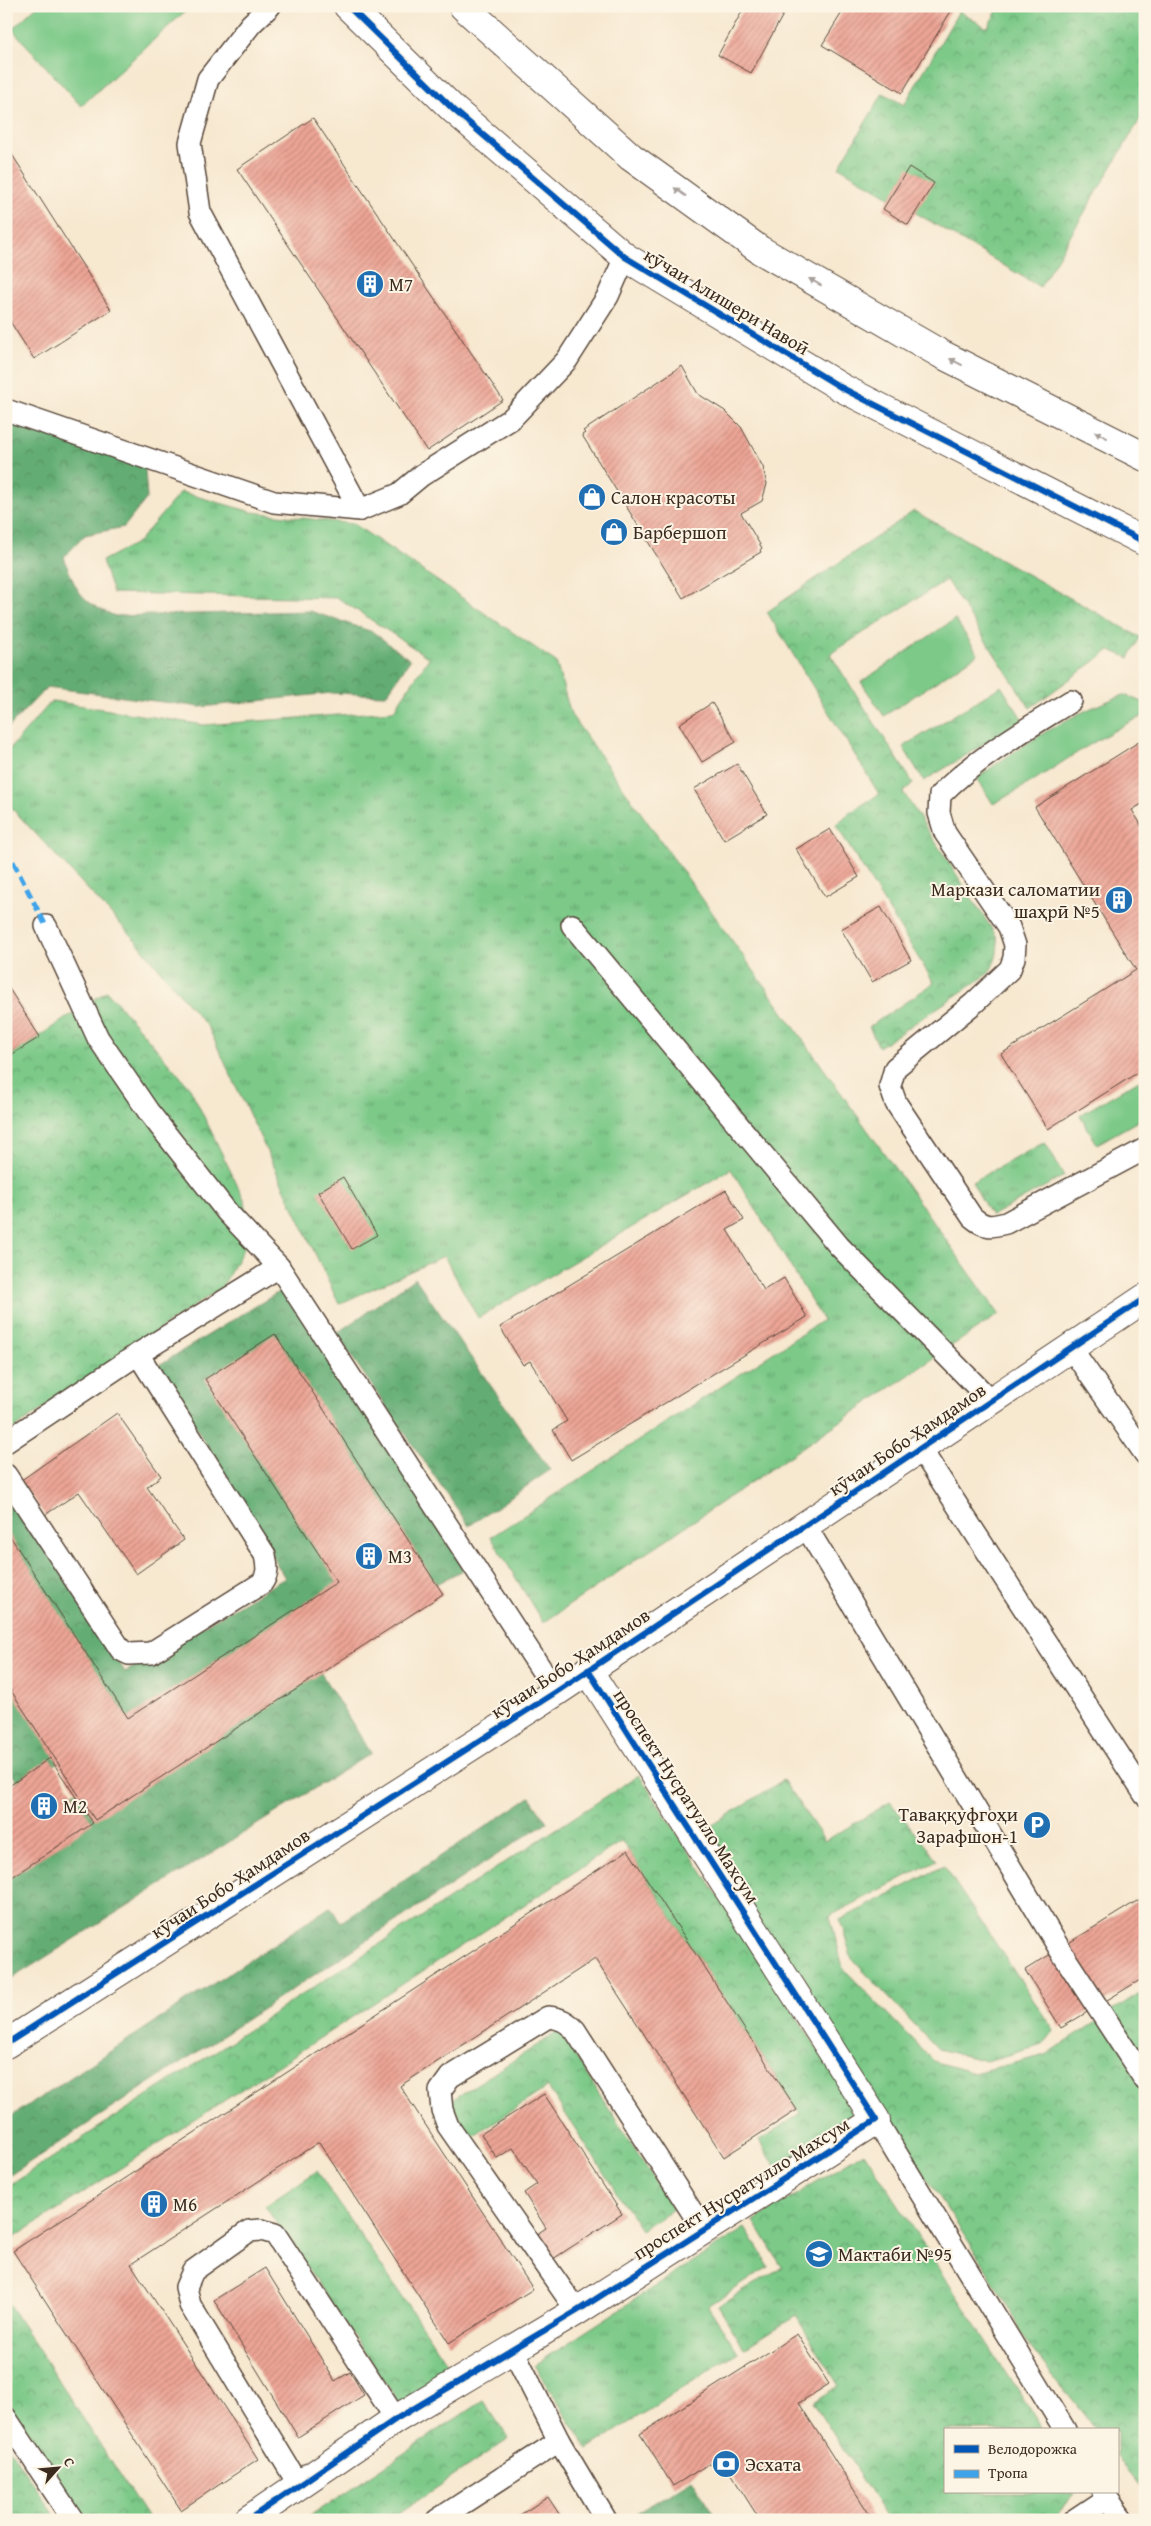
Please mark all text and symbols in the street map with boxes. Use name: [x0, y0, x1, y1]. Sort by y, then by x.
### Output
one-way arrow: [673, 187, 687, 197]
street label: кӯчаи Алишери Навоӣ: [639, 240, 815, 362]
building icon: М7: [355, 269, 385, 299]
place label: М7: [389, 270, 413, 298]
one-way arrow: [807, 278, 822, 286]
one-way arrow: [949, 358, 963, 366]
one-way arrow: [1094, 431, 1108, 439]
shop icon: Салон красоты: [577, 482, 607, 512]
place label: Салон красоты: [611, 483, 736, 511]
shop icon: Барбершоп: [599, 517, 629, 547]
place label: Барбершоп: [633, 518, 727, 546]
place label: Маркази саломатии шаҳрӣ №5: [931, 875, 1100, 925]
building icon: Маркази саломатии шаҳрӣ №5: [1104, 885, 1134, 915]
street label: кӯчаи Бобо Ҳамдамов: [823, 1376, 991, 1502]
building icon: М3: [354, 1541, 384, 1571]
place label: М3: [388, 1542, 412, 1570]
street label: кӯчаи Бобо Ҳамдамов: [485, 1601, 655, 1725]
street label: проспект Нусратулло Махсум: [607, 1683, 767, 1909]
building icon: М2: [29, 1791, 59, 1821]
place label: М2: [63, 1792, 87, 1820]
place label: Таваққуфгоҳи Зарафшон-1: [898, 1800, 1018, 1850]
parking icon: Таваққуфгоҳи Зарафшон-1: [1022, 1810, 1052, 1840]
street label: кӯчаи Бобо Ҳамдамов: [145, 1821, 315, 1945]
street label: проспект Нусратулло Махсум: [627, 2110, 855, 2266]
building icon: М6: [139, 2189, 169, 2219]
place label: М6: [173, 2190, 197, 2218]
school or university icon: Mактаби №95: [804, 2239, 834, 2269]
place label: Mактаби №95: [838, 2240, 952, 2268]
legend: [944, 2428, 1118, 2494]
text: Велодорожка: [988, 2438, 1078, 2459]
north arrow: [32, 2444, 82, 2494]
bank icon: Эсхата: [711, 2449, 741, 2479]
place label: Эсхата: [745, 2450, 801, 2478]
text: С: [59, 2454, 80, 2470]
text: Тропа: [988, 2462, 1029, 2483]

